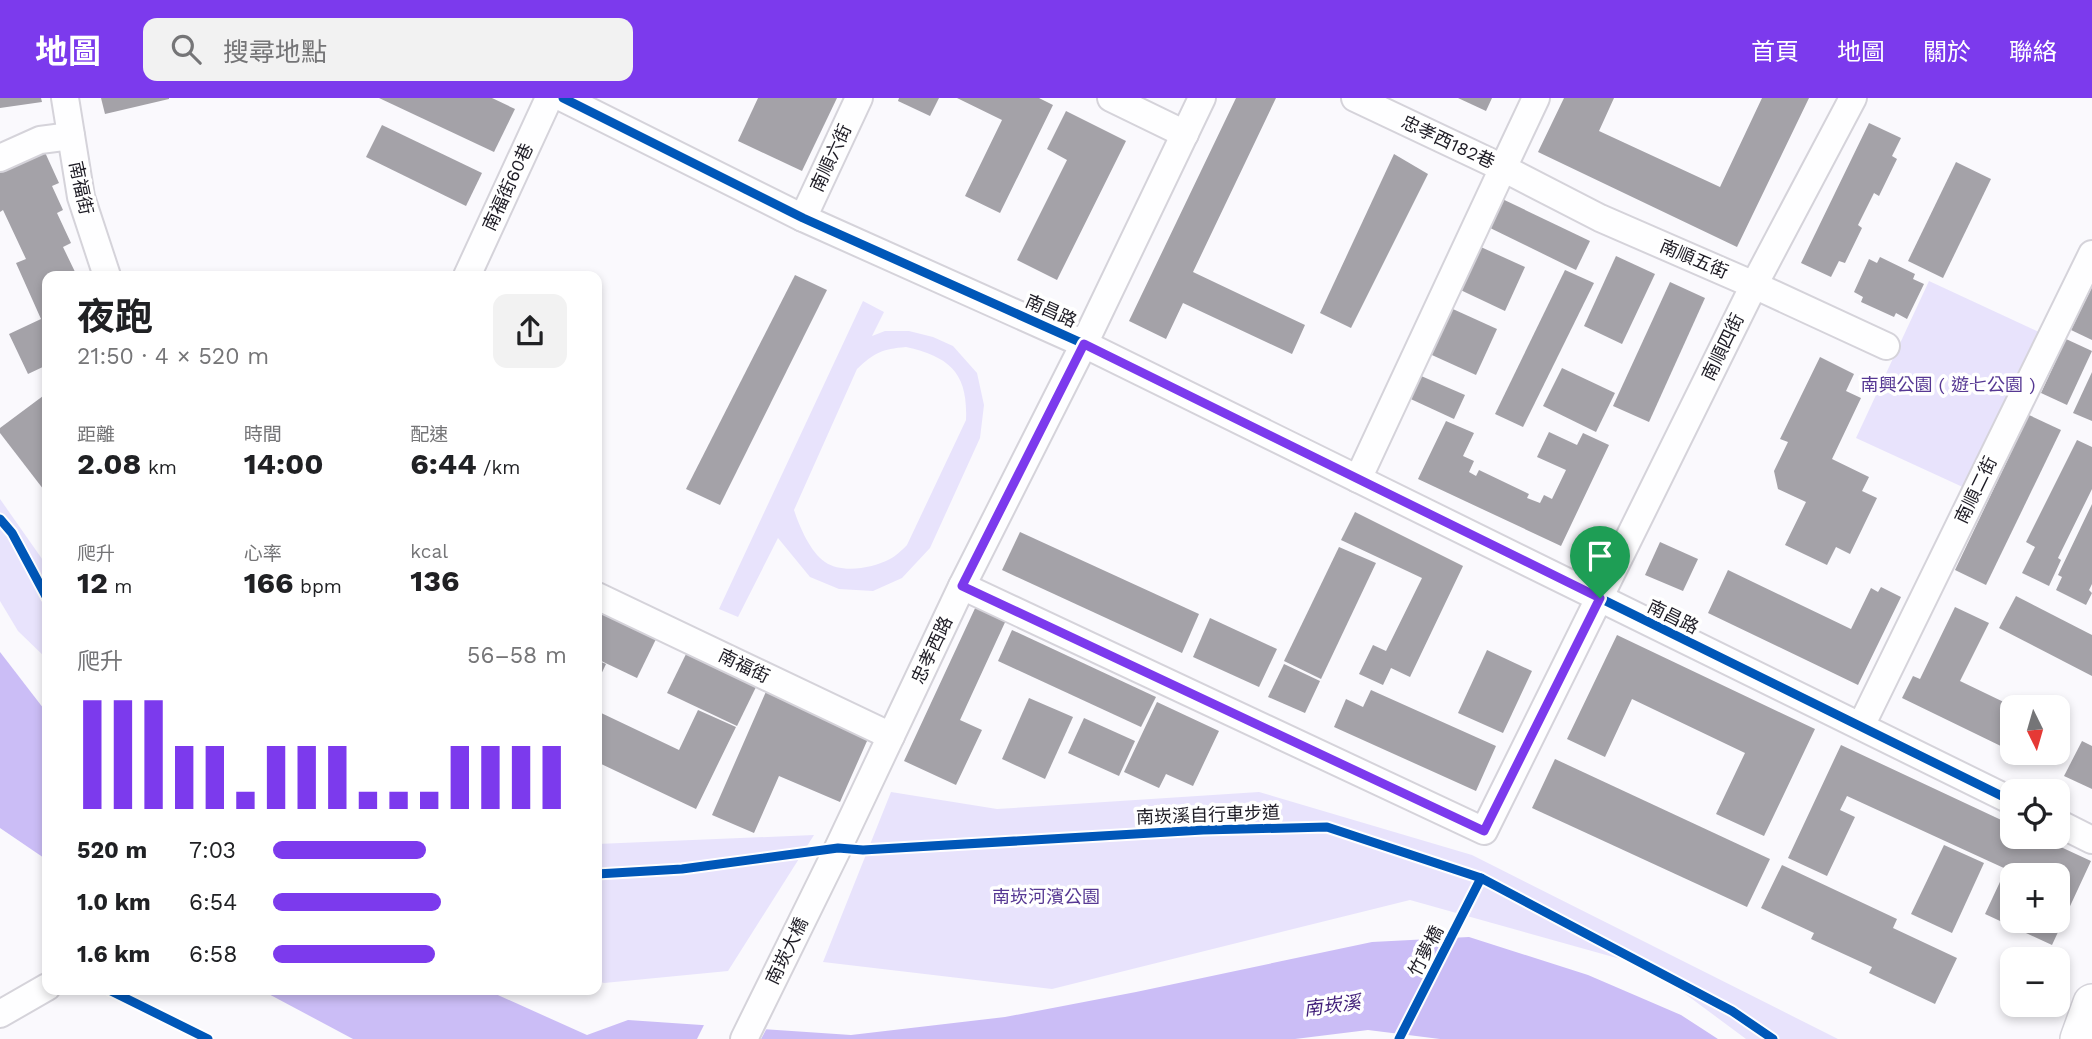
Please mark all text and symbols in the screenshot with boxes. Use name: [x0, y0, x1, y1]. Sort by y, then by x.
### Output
search box: [143, 18, 633, 81]
icon: search: [167, 30, 205, 68]
text: 地圖: [35, 32, 101, 71]
text: 搜尋地點: [223, 37, 327, 67]
text: 首頁: [1751, 38, 1799, 66]
text: 地圖: [1837, 38, 1885, 66]
text: 關於: [1923, 38, 1971, 66]
text: 聯絡: [2009, 38, 2057, 66]
street label: 忠孝西182巷: [1398, 111, 1498, 172]
street label: 南順六街: [806, 121, 855, 195]
street label: 南福街60巷: [478, 140, 537, 234]
street label: 南福街: [66, 159, 97, 216]
street label: 南順五街: [1657, 235, 1731, 282]
street label: 南昌路: [1022, 290, 1080, 331]
button: share: [493, 294, 567, 368]
text: 夜跑: [77, 295, 153, 339]
street label: 南順四街: [1697, 310, 1748, 384]
text: 21:50 · 4 × 520 m: [77, 343, 269, 370]
park label: 南興公園 ( 遊七公園 ): [1860, 374, 2036, 395]
text: 距離: [77, 423, 115, 446]
text: 時間: [244, 423, 282, 446]
text: 配速: [410, 423, 448, 446]
text: 2.08: [77, 446, 141, 481]
text: 14:00: [244, 446, 324, 481]
text: 6:44: [410, 446, 477, 481]
street label: 南順二街: [1950, 453, 2001, 527]
text: km: [141, 456, 177, 479]
text: /km: [477, 456, 520, 479]
pin: [1570, 526, 1630, 598]
icon: arrive: [1581, 537, 1619, 575]
text: kcal: [410, 540, 448, 563]
text: 爬升: [77, 542, 115, 565]
text: 心率: [244, 542, 282, 565]
text: 136: [410, 563, 460, 598]
text: 12: [77, 565, 108, 600]
text: 166: [244, 565, 294, 600]
text: m: [108, 575, 132, 598]
text: bpm: [294, 575, 342, 598]
street label: 南昌路: [1644, 595, 1702, 638]
street label: 忠孝西路: [907, 613, 956, 687]
text: 56–58 m: [467, 642, 567, 669]
street label: 南福街: [715, 644, 773, 687]
text: 爬升: [77, 648, 123, 675]
north arrow: [2000, 695, 2070, 765]
map controls: [2000, 695, 2070, 1017]
button: locate: [2000, 779, 2070, 849]
street label: 南崁溪自行車步道: [1136, 801, 1280, 828]
text: 520 m: [77, 837, 147, 864]
text: 7:03: [189, 837, 236, 864]
button: +: [2000, 863, 2070, 933]
park label: 南崁河濱公園: [992, 886, 1100, 907]
text: 1.0 km: [77, 889, 151, 916]
text: 6:54: [189, 889, 237, 916]
street label: 南崁大橋: [761, 914, 812, 988]
street label: 竹夢橋: [1404, 922, 1447, 980]
text: 1.6 km: [77, 941, 150, 968]
text: 6:58: [189, 941, 237, 968]
button: −: [2000, 947, 2070, 1017]
water label: 南崁溪: [1302, 990, 1365, 1020]

